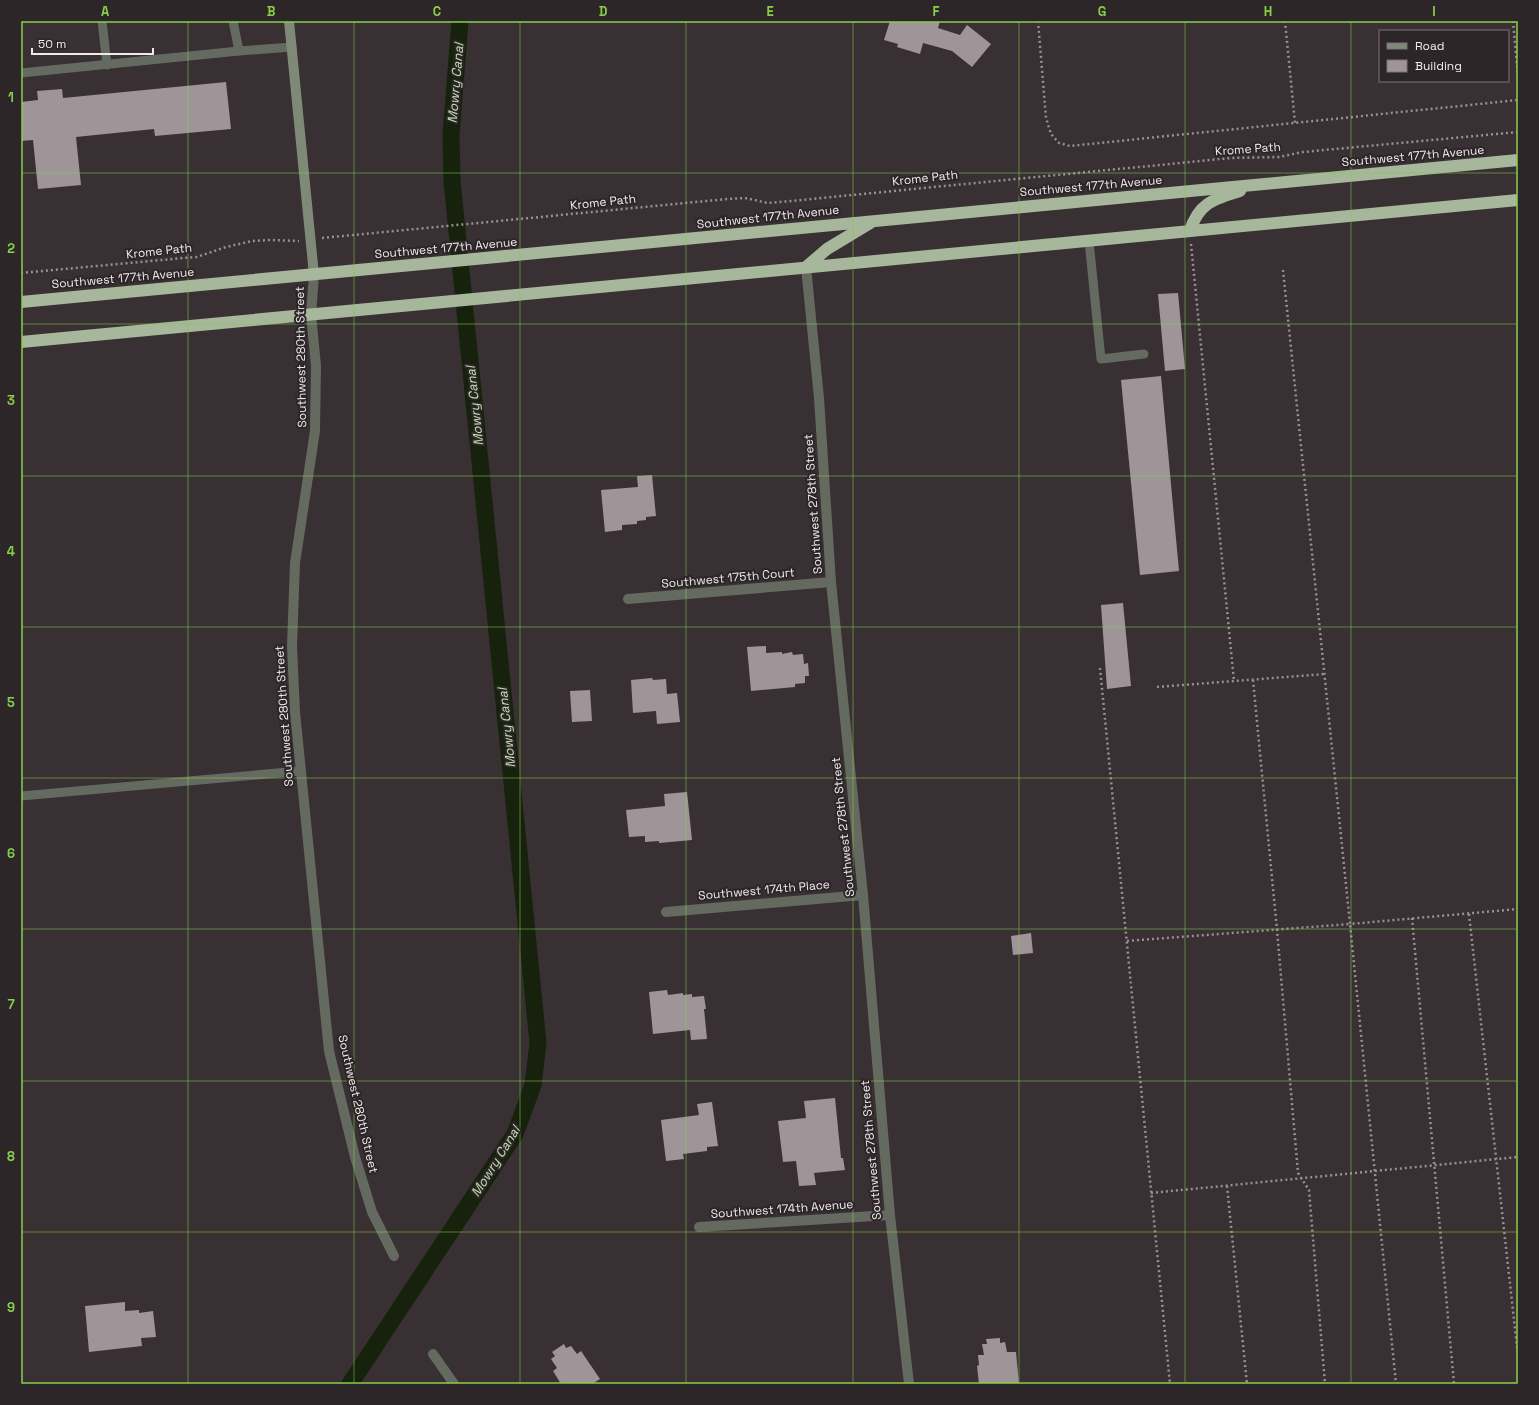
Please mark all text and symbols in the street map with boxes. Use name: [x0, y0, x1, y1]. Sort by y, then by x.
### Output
text: A: [101, 3, 110, 20]
text: B: [267, 3, 276, 20]
text: C: [433, 3, 441, 20]
text: D: [599, 3, 608, 20]
text: E: [766, 3, 774, 20]
text: F: [933, 3, 940, 20]
text: G: [1098, 3, 1106, 20]
text: H: [1264, 3, 1272, 20]
text: I: [1432, 3, 1436, 20]
scale bar: [32, 30, 153, 56]
legend: [1379, 30, 1509, 82]
text: 50 m: [38, 36, 66, 52]
text: Road: [1415, 38, 1444, 54]
water label: Mowry Canal: [444, 41, 468, 124]
text: Building: [1415, 58, 1462, 74]
text: 1: [8, 89, 14, 106]
street label: Krome Path: [1215, 139, 1281, 159]
street label: Southwest 177th Avenue: [1341, 142, 1485, 170]
street label: Krome Path: [891, 167, 959, 189]
street label: Southwest 177th Avenue: [1019, 172, 1163, 200]
street label: Krome Path: [569, 191, 637, 213]
street label: Southwest 177th Avenue: [696, 202, 840, 232]
street label: Southwest 177th Avenue: [374, 234, 518, 262]
text: 2: [7, 240, 15, 257]
street label: Krome Path: [125, 240, 193, 262]
street label: Southwest 177th Avenue: [51, 264, 195, 292]
street label: Southwest 280th Street: [292, 286, 310, 428]
water label: Mowry Canal: [462, 363, 487, 447]
text: 3: [7, 392, 15, 409]
street label: Southwest 278th Street: [800, 433, 826, 575]
text: 4: [7, 543, 15, 560]
street label: Southwest 175th Court: [661, 564, 795, 592]
street label: Southwest 280th Street: [271, 645, 297, 787]
water label: Mowry Canal: [494, 685, 519, 769]
text: 5: [7, 694, 15, 711]
street label: Southwest 278th Street: [828, 756, 858, 898]
text: 6: [7, 845, 15, 862]
street label: Southwest 174th Place: [698, 876, 830, 904]
text: 7: [7, 996, 15, 1013]
street label: Southwest 280th Street: [334, 1033, 382, 1175]
street label: Southwest 278th Street: [857, 1079, 885, 1221]
water label: Mowry Canal: [467, 1121, 525, 1200]
text: 8: [7, 1148, 15, 1165]
street label: Southwest 174th Avenue: [710, 1196, 854, 1222]
text: 9: [7, 1299, 15, 1316]

